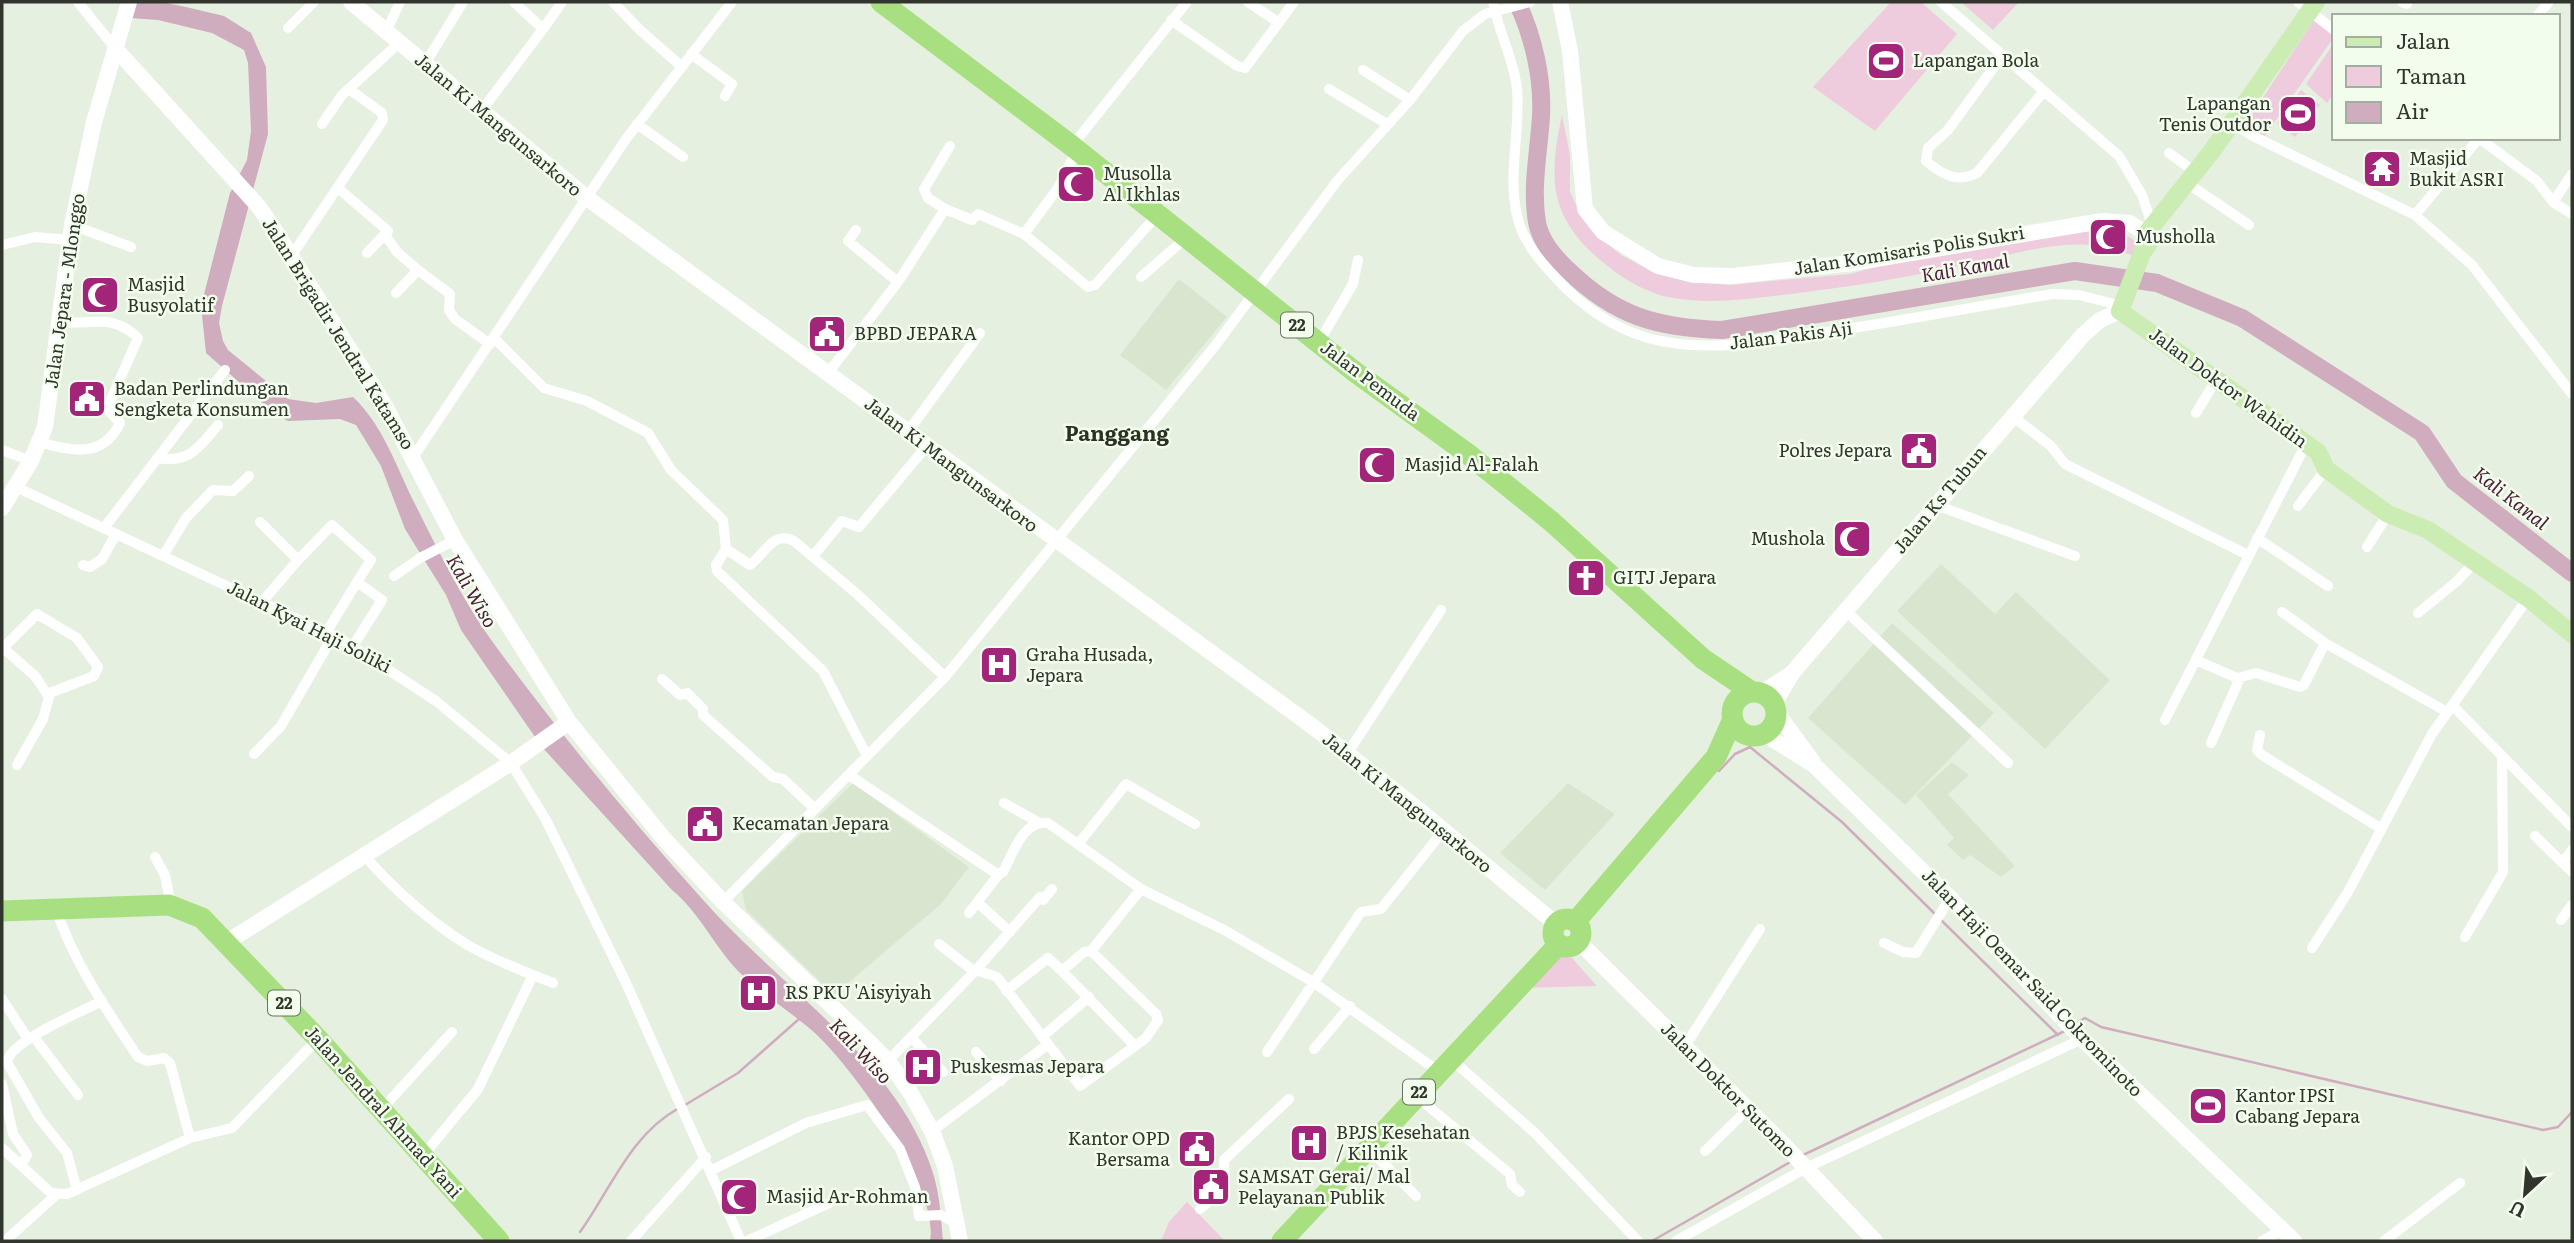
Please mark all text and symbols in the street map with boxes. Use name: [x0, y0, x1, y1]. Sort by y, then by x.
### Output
legend: [2332, 14, 2560, 140]
text: Jalan: [2396, 24, 2450, 55]
sports icon: Lapangan Bola: [1865, 40, 1907, 82]
street label: Jalan Ki Mangunsarkoro: [409, 46, 589, 202]
place label: Lapangan Bola: [1913, 46, 2040, 73]
text: Taman: [2396, 59, 2467, 90]
place label: Lapangan Tenis Outdor: [2159, 89, 2271, 137]
sports icon: Lapangan Tenis Outdor: [2277, 93, 2319, 135]
text: Air: [2396, 94, 2428, 125]
place label: Masjid Bukit ASRI: [2409, 144, 2504, 192]
temple icon: Masjid Bukit ASRI: [2361, 148, 2403, 190]
place label: Musolla Al Ikhlas: [1103, 159, 1180, 207]
mosque icon: Musolla Al Ikhlas: [1055, 163, 1097, 205]
street label: Jalan Jepara - Mlonggo: [36, 191, 91, 390]
street label: Jalan Brigadir Jendral Katamso: [257, 212, 422, 454]
mosque icon: Musholla: [2087, 216, 2129, 258]
street label: Jalan Komisaris Polis Sukri: [1791, 218, 2026, 281]
place label: Musholla: [2135, 222, 2216, 249]
water label: Kali Kanal: [1919, 245, 2012, 289]
place label: Masjid Busyolatif: [127, 270, 216, 318]
mosque icon: Masjid Busyolatif: [79, 274, 121, 316]
road number: 22: [1281, 312, 1313, 338]
public building icon: BPBD JEPARA: [806, 313, 848, 355]
street label: Jalan Pakis Aji: [1728, 314, 1854, 355]
place label: BPBD JEPARA: [854, 319, 977, 346]
street label: Jalan Doktor Wahidin: [2144, 320, 2314, 454]
street label: Jalan Pemuda: [1315, 333, 1427, 427]
place label: Badan Perlindungan Sengketa Konsumen: [114, 374, 289, 422]
public building icon: Badan Perlindungan Sengketa Konsumen: [66, 378, 108, 420]
street label: Jalan Ki Mangunsarkoro: [859, 389, 1044, 538]
district label: Panggang: [1065, 416, 1170, 447]
public building icon: Polres Jepara: [1898, 430, 1940, 472]
place label: Polres Jepara: [1778, 436, 1892, 463]
street label: Jalan Ks Tubun: [1886, 439, 1992, 559]
mosque icon: Masjid Al-Falah: [1356, 444, 1398, 486]
place label: Masjid Al-Falah: [1404, 450, 1539, 477]
water label: Kali Kanal: [2468, 459, 2556, 536]
mosque icon: Mushola: [1831, 518, 1873, 560]
place label: Mushola: [1750, 524, 1825, 551]
water label: Kali Wiso: [441, 549, 505, 632]
church icon: GITJ Jepara: [1565, 557, 1607, 599]
place label: GITJ Jepara: [1613, 563, 1717, 590]
street label: Jalan Kyai Haji Soliki: [223, 573, 397, 679]
place label: Graha Husada, Jepara: [1026, 640, 1153, 688]
hospital icon: Graha Husada, Jepara: [978, 644, 1020, 686]
street label: Jalan Ki Mangunsarkoro: [1317, 725, 1499, 879]
public building icon: Kecamatan Jepara: [684, 803, 726, 845]
place label: Kecamatan Jepara: [732, 809, 889, 836]
street label: Jalan Haji Oemar Said Cokrominoto: [1916, 862, 2150, 1102]
hospital icon: RS PKU 'Aisyiyah: [737, 972, 779, 1014]
place label: RS PKU 'Aisyiyah: [785, 978, 932, 1005]
road number: 22: [268, 990, 300, 1015]
water label: Kali Wiso: [824, 1011, 899, 1089]
street label: Jalan Doktor Sutomo: [1655, 1015, 1803, 1163]
street label: Jalan Jendral Ahmad Yani: [299, 1019, 469, 1203]
hospital icon: Puskesmas Jepara: [902, 1046, 944, 1088]
place label: Puskesmas Jepara: [950, 1052, 1105, 1079]
road number: 22: [1403, 1080, 1435, 1104]
place label: Kantor IPSI Cabang Jepara: [2235, 1081, 2360, 1129]
sports icon: Kantor IPSI Cabang Jepara: [2187, 1085, 2229, 1127]
place label: BPJS Kesehatan / Kilinik: [1336, 1118, 1470, 1166]
hospital icon: BPJS Kesehatan / Kilinik: [1288, 1122, 1330, 1164]
place label: Kantor OPD Bersama: [1068, 1124, 1170, 1172]
public building icon: Kantor OPD Bersama: [1176, 1128, 1218, 1170]
north arrow: [2490, 1159, 2560, 1229]
place label: SAMSAT Gerai/ Mal Pelayanan Publik: [1238, 1162, 1410, 1210]
public building icon: SAMSAT Gerai/ Mal Pelayanan Publik: [1190, 1166, 1232, 1208]
mosque icon: Masjid Ar-Rohman: [718, 1176, 760, 1218]
place label: Masjid Ar-Rohman: [766, 1182, 929, 1209]
text: U: [2504, 1194, 2530, 1226]

